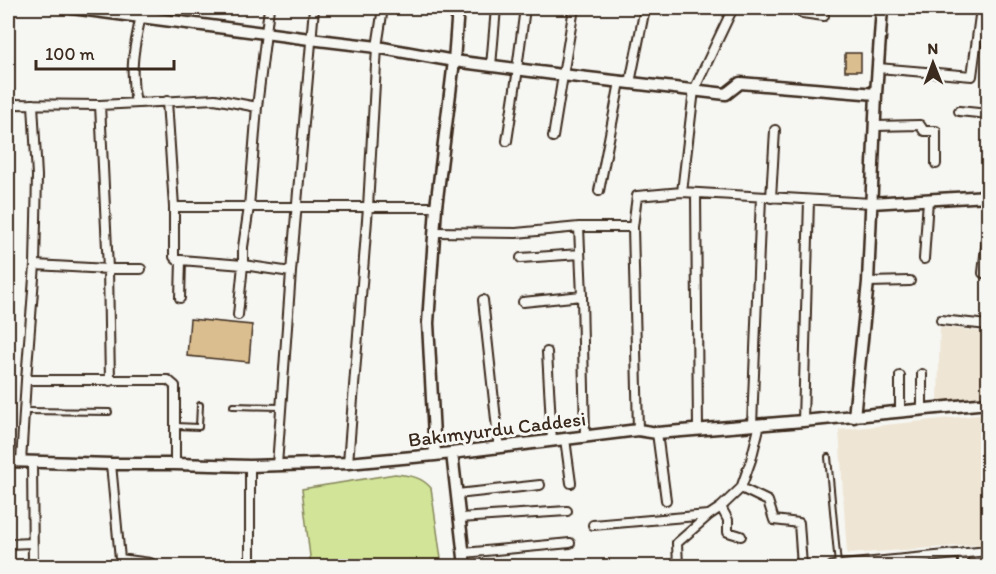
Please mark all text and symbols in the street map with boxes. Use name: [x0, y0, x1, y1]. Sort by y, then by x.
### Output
scale bar: [36, 33, 174, 71]
north arrow: [903, 33, 963, 93]
text: N: [927, 39, 938, 58]
text: 100 m: [45, 43, 95, 65]
street label: Bakımyurdu Caddesi: [407, 406, 587, 452]

